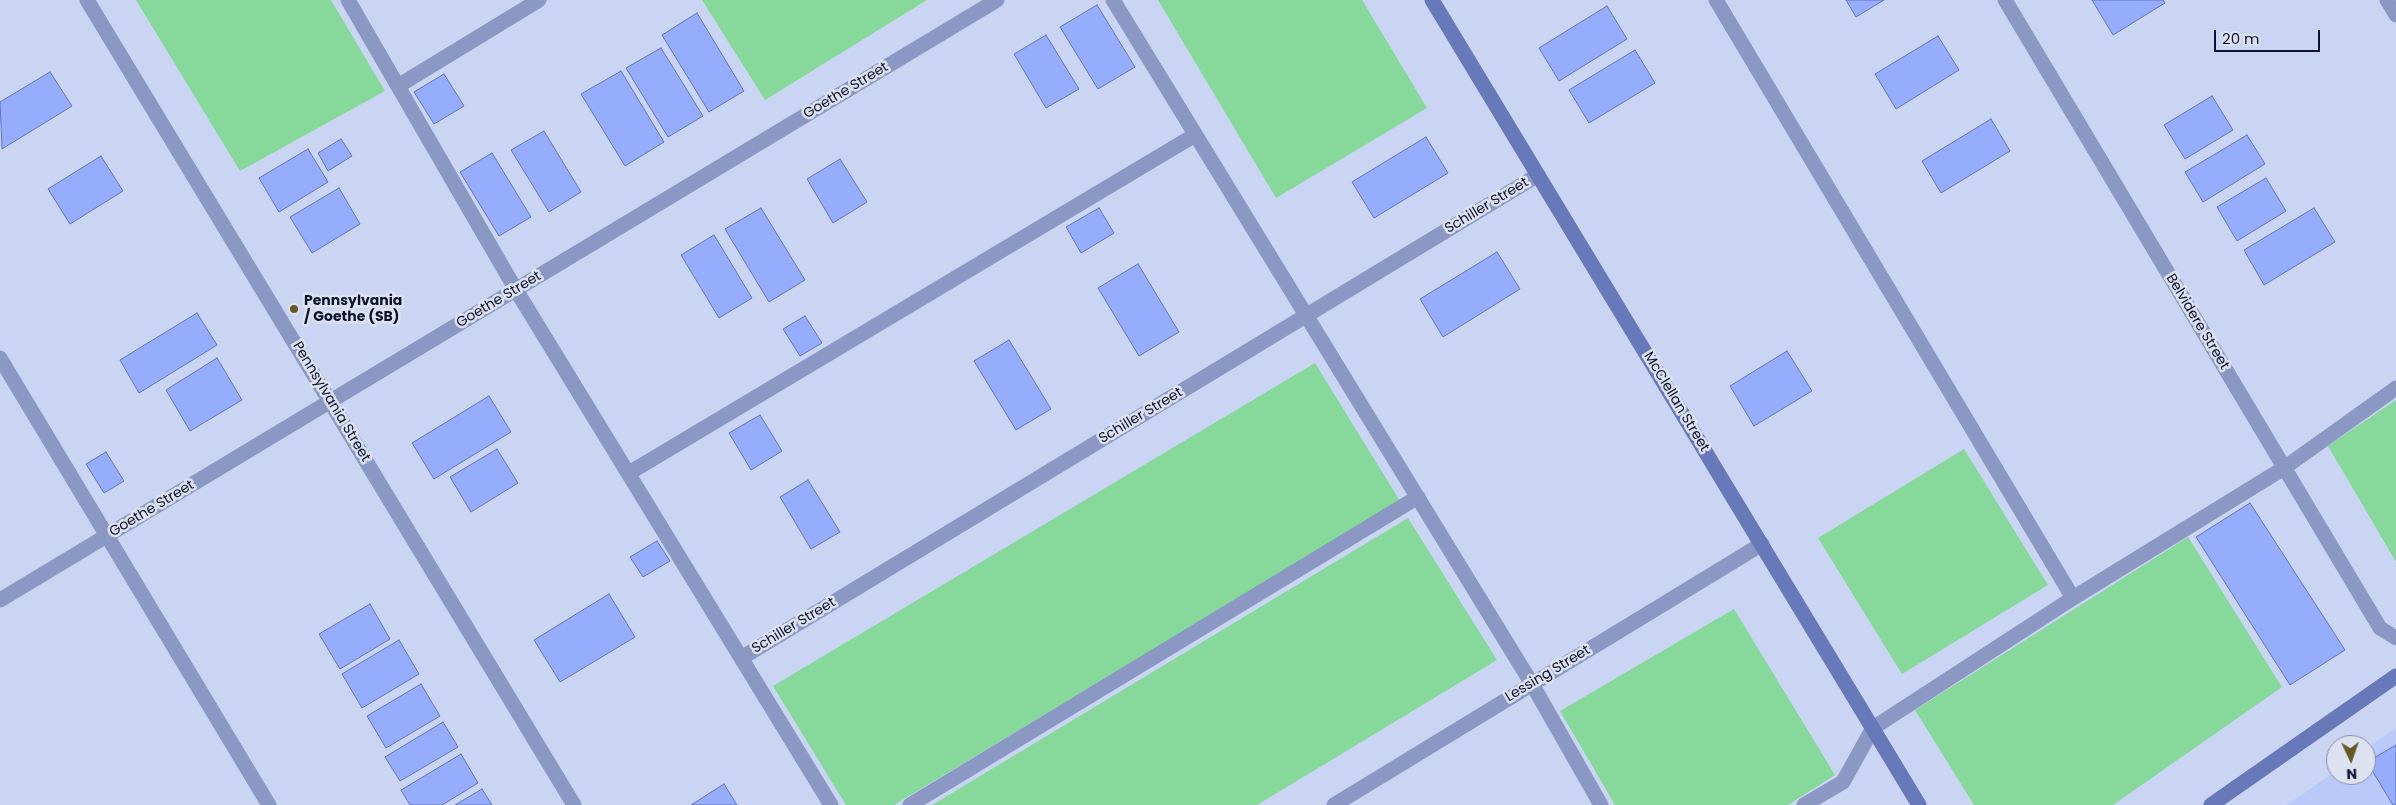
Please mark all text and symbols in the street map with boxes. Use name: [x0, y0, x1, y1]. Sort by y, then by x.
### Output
scale bar: [2216, 20, 2322, 52]
text: 20 m: [2222, 28, 2260, 49]
street label: Goethe Street: [801, 59, 891, 123]
street label: Schiller Street: [1442, 174, 1532, 238]
street label: Goethe Street: [454, 268, 544, 332]
street label: Belvidere Street: [2162, 271, 2232, 373]
place label: Pennsylvania / Goethe (SB): [304, 293, 402, 326]
marker: Pennsylvania / Goethe (SB): [288, 303, 300, 315]
street label: Pennsylvania Street: [288, 339, 374, 465]
street label: McClellan Street: [1640, 349, 1712, 455]
street label: Schiller Street: [1096, 384, 1186, 448]
street label: Goethe Street: [107, 477, 197, 541]
street label: Schiller Street: [749, 594, 839, 658]
street label: Lessing Street: [1503, 642, 1593, 706]
north arrow: [2326, 735, 2376, 785]
text: N: [2346, 764, 2358, 784]

